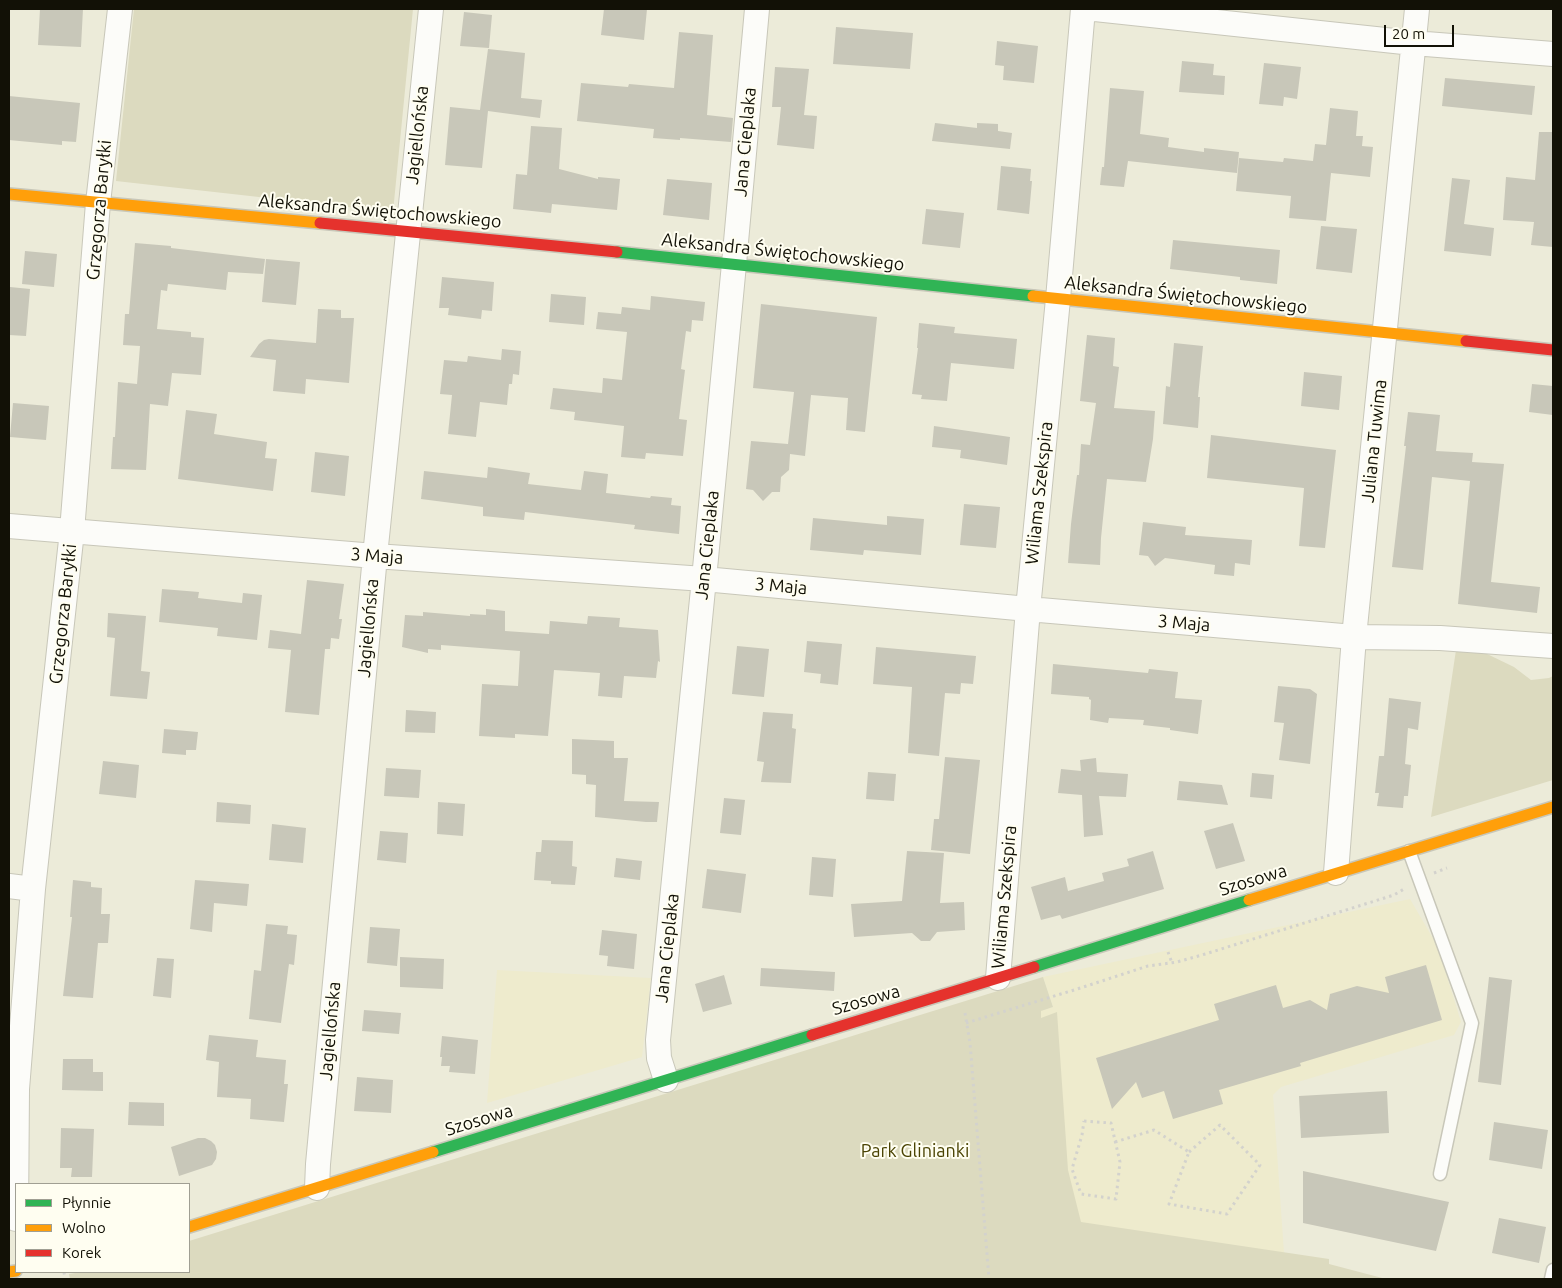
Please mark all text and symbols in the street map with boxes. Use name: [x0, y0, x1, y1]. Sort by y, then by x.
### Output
scale bar: [1387, 15, 1457, 47]
text: 20 m: [1392, 25, 1425, 42]
street label: Jagiellońska: [401, 85, 433, 185]
street label: Jana Cieplaka: [729, 86, 761, 198]
street label: Grzegorza Baryłki: [82, 139, 116, 281]
street label: Aleksandra Świętochowskiego: [258, 190, 502, 232]
street label: Aleksandra Świętochowskiego: [661, 229, 905, 275]
street label: Aleksandra Świętochowskiego: [1064, 272, 1308, 318]
street label: Juliana Tuwima: [1357, 378, 1391, 504]
street label: Wiliama Szekspira: [1021, 420, 1057, 566]
street label: Jana Cieplaka: [691, 489, 723, 601]
street label: Grzegorza Baryłki: [45, 543, 81, 685]
street label: 3 Maja: [350, 543, 404, 569]
street label: 3 Maja: [754, 573, 808, 599]
street label: Jagiellońska: [353, 578, 383, 678]
street label: 3 Maja: [1157, 610, 1211, 636]
street label: Wiliama Szekspira: [987, 824, 1021, 970]
street label: Szosowa: [1217, 859, 1289, 901]
street label: Jana Cieplaka: [651, 892, 683, 1004]
street label: Szosowa: [830, 980, 902, 1020]
street label: Jagiellońska: [315, 981, 345, 1081]
street label: Szosowa: [443, 1099, 515, 1141]
park label: Park Glinianki: [861, 1140, 969, 1162]
legend: [15, 1183, 190, 1273]
text: Płynnie: [62, 1194, 111, 1211]
text: Wolno: [62, 1219, 106, 1236]
text: Korek: [62, 1244, 101, 1261]

